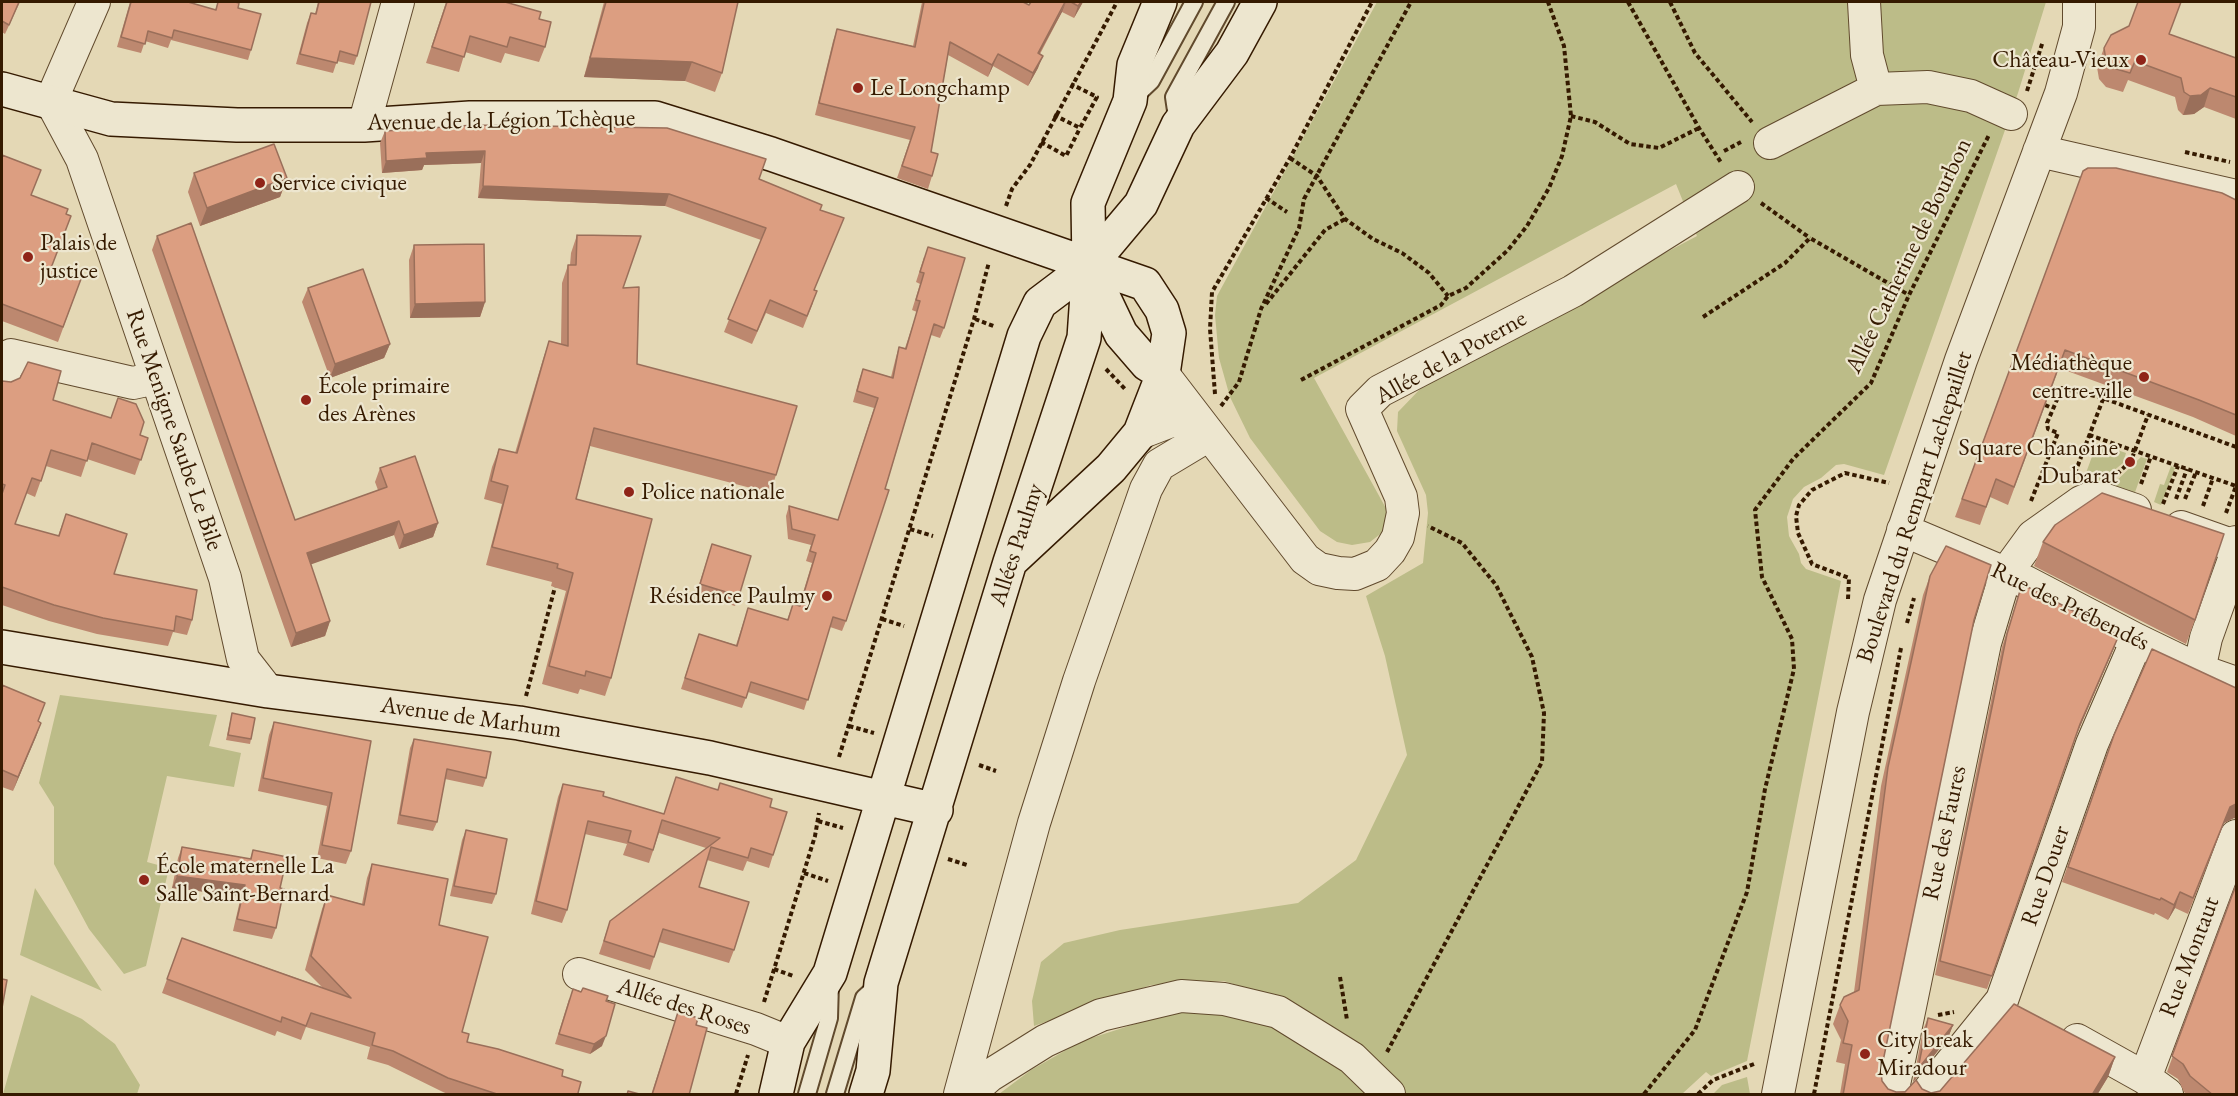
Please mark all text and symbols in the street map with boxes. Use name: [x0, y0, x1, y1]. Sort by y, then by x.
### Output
place label: Château-Vieux: [1992, 46, 2129, 74]
marker: Château-Vieux: [2134, 53, 2148, 67]
place label: Le Longchamp: [870, 74, 1010, 102]
marker: Le Longchamp: [851, 81, 865, 95]
street label: Avenue de la Légion Tchèque: [367, 104, 635, 138]
street label: Allée Catherine de Bourbon: [1840, 134, 1978, 378]
place label: Service civique: [272, 169, 407, 197]
marker: Service civique: [253, 176, 267, 190]
place label: Palais de justice: [40, 229, 117, 285]
marker: Palais de justice: [21, 250, 35, 264]
street label: Allée de la Poterne: [1370, 305, 1532, 411]
street label: Rue Menigne Saube Le Bile: [119, 306, 229, 554]
street label: Boulevard du Rempart Lachepaillet: [1851, 348, 1979, 666]
place label: Médiathèque centre-ville: [2011, 349, 2132, 405]
marker: Médiathèque centre-ville: [2137, 370, 2151, 384]
place label: École primaire des Arènes: [318, 372, 450, 428]
marker: École primaire des Arènes: [299, 393, 313, 407]
place label: Square Chanoine Dubarat: [1958, 434, 2118, 490]
marker: Square Chanoine Dubarat: [2123, 455, 2137, 469]
place label: Police nationale: [641, 478, 785, 506]
street label: Allées Paulmy: [984, 480, 1050, 610]
marker: Police nationale: [622, 485, 636, 499]
street label: Rue des Prébendés: [1986, 556, 2154, 658]
place label: Résidence Paulmy: [649, 582, 815, 610]
marker: Résidence Paulmy: [820, 589, 834, 603]
street label: Avenue de Marhum: [379, 691, 563, 745]
street label: Rue des Faures: [1917, 763, 1973, 903]
street label: Rue Douer: [2015, 822, 2077, 930]
place label: École maternelle La Salle Saint-Bernard: [156, 852, 334, 908]
marker: École maternelle La Salle Saint-Bernard: [137, 873, 151, 887]
street label: Rue Montaut: [2154, 893, 2226, 1021]
street label: Allée des Roses: [613, 972, 755, 1042]
place label: City break Miradour: [1877, 1026, 1973, 1082]
marker: City break Miradour: [1858, 1047, 1872, 1061]

